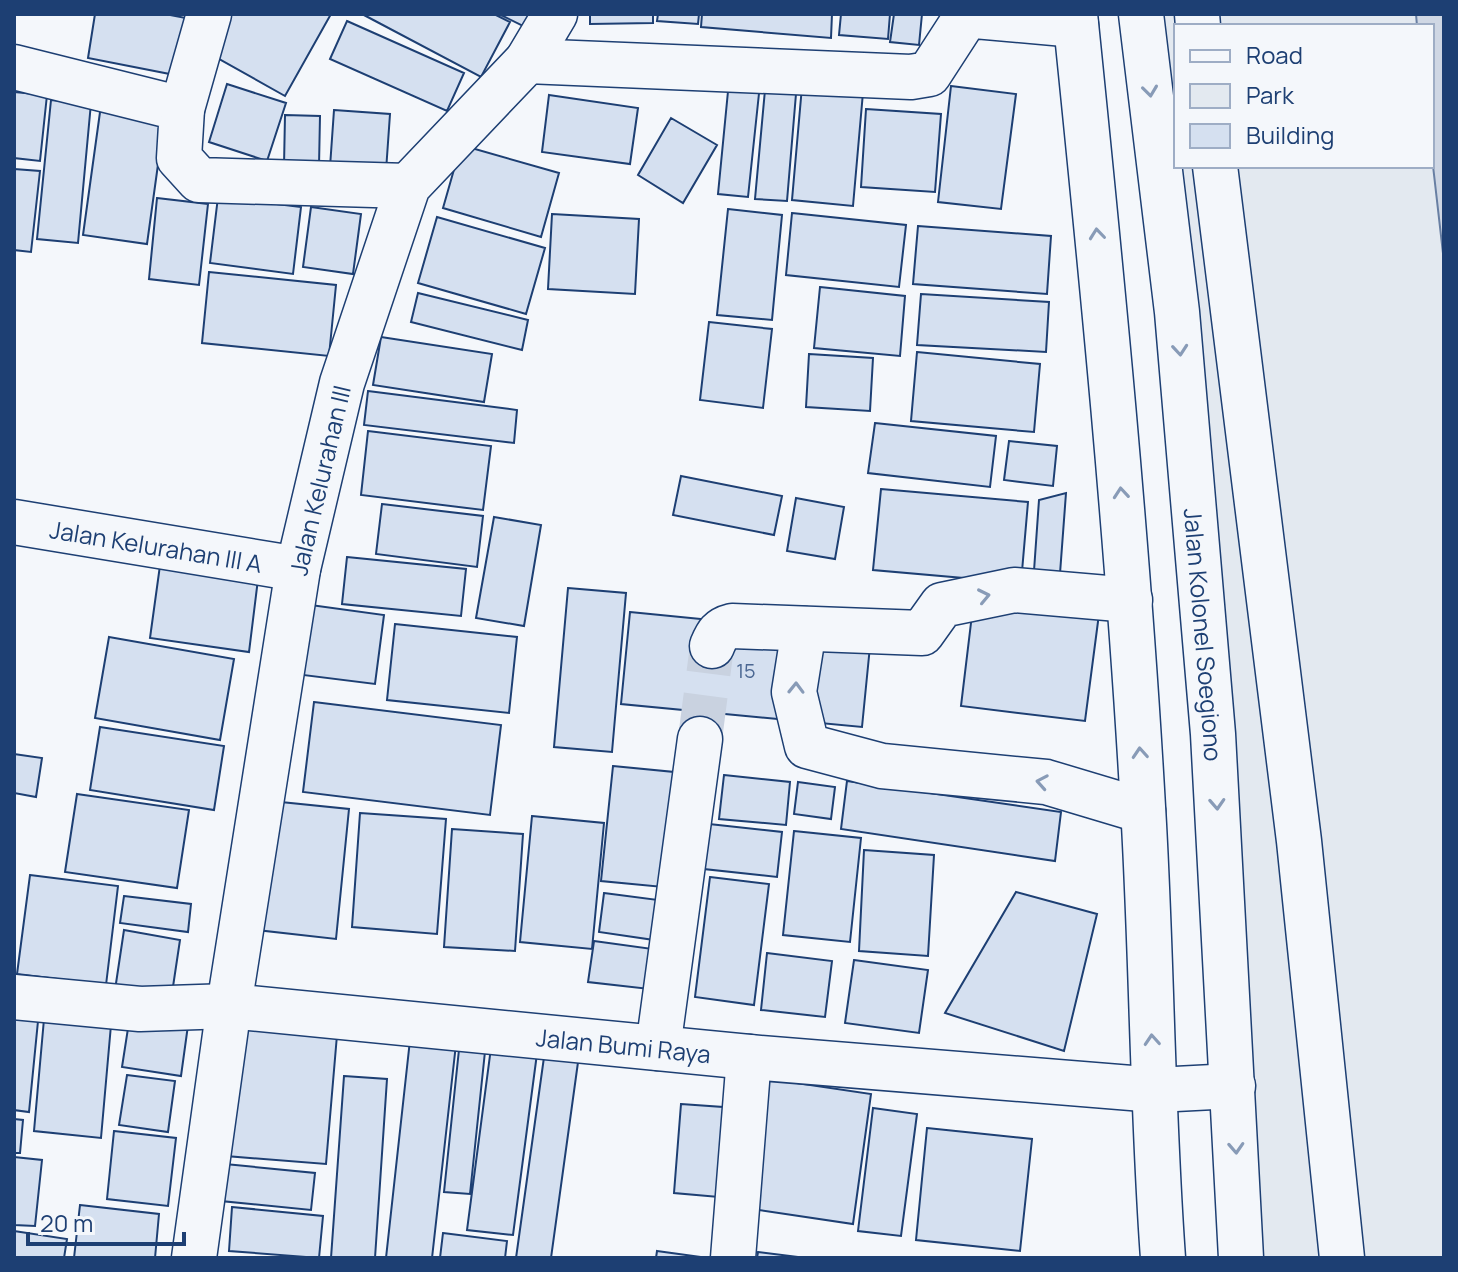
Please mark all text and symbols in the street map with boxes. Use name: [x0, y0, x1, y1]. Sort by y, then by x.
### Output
legend: [1174, 24, 1434, 168]
text: Road: [1246, 38, 1303, 71]
text: Park: [1246, 78, 1295, 111]
one-way arrow: [1142, 85, 1159, 98]
text: Building: [1246, 118, 1334, 151]
one-way arrow: [1088, 228, 1105, 241]
one-way arrow: [1171, 344, 1188, 357]
street label: Jalan Kelurahan III: [281, 382, 357, 578]
one-way arrow: [1112, 486, 1129, 499]
street label: Jalan Kolonel Soegiono: [1177, 507, 1231, 762]
street label: Jalan Kelurahan III A: [47, 512, 265, 579]
one-way arrow: [977, 588, 990, 605]
house number: 15: [736, 657, 756, 684]
one-way arrow: [787, 681, 805, 693]
one-way arrow: [1132, 746, 1149, 759]
one-way arrow: [1035, 775, 1048, 792]
one-way arrow: [1208, 798, 1225, 811]
street label: Jalan Bumi Raya: [535, 1020, 712, 1070]
one-way arrow: [1144, 1033, 1161, 1046]
one-way arrow: [1227, 1142, 1244, 1155]
scale bar: [28, 1196, 184, 1246]
text: 20 m: [40, 1206, 93, 1239]

